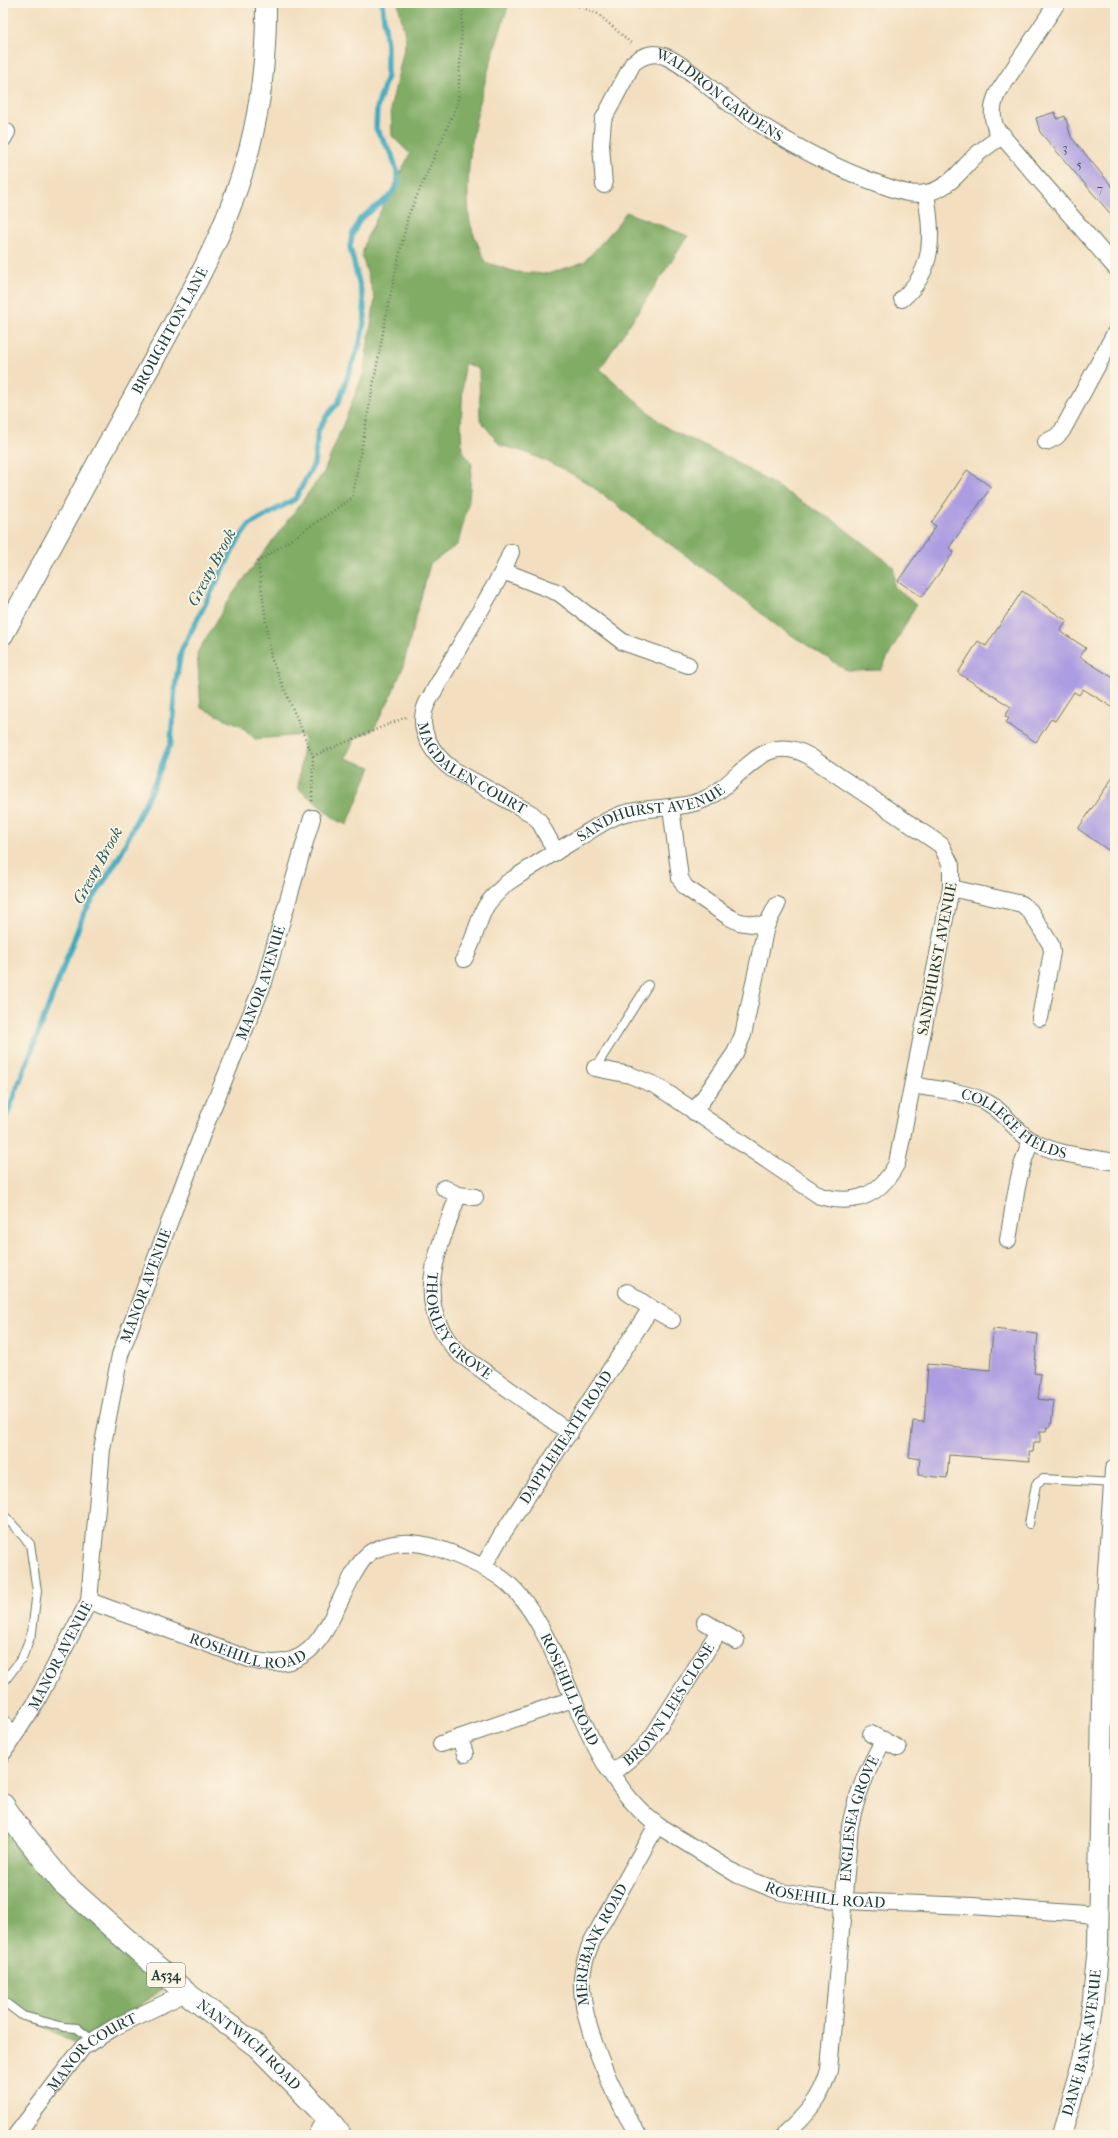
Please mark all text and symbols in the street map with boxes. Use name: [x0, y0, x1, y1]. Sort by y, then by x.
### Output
street label: WALDRON GARDENS: [653, 44, 787, 146]
house number: 3: [1062, 140, 1068, 155]
house number: 5: [1076, 157, 1082, 172]
house number: 7: [1097, 181, 1103, 196]
street label: BROUGHTON LANE: [128, 264, 212, 397]
water label: Gresty Brook: [183, 525, 240, 609]
street label: MAGDALEN COURT: [414, 720, 531, 819]
street label: SANDHURST AVENUE: [574, 780, 728, 846]
water label: Gresty Brook: [68, 823, 126, 907]
street label: SANDHURST AVENUE: [913, 881, 961, 1037]
street label: MANOR AVENUE: [232, 924, 289, 1043]
street label: COLLEGE FIELDS: [959, 1085, 1069, 1162]
street label: MANOR AVENUE: [116, 1226, 175, 1345]
street label: THORLEY GROVE: [423, 1271, 496, 1383]
street label: DAPPLEHEATH ROAD: [516, 1367, 616, 1507]
street label: MANOR AVENUE: [24, 1598, 96, 1713]
street label: ROSEHILL ROAD: [187, 1629, 310, 1672]
street label: ROSEHILL ROAD: [536, 1630, 603, 1749]
street label: BROWN LEES CLOSE: [619, 1640, 718, 1770]
street label: ENGLESEA GROVE: [836, 1752, 883, 1883]
street label: ROSEHILL ROAD: [762, 1878, 886, 1912]
street label: MEREBANK ROAD: [573, 1880, 631, 2007]
road number: A534: [147, 1963, 185, 1987]
street label: DANE BANK AVENUE: [1058, 1968, 1105, 2118]
street label: NANTWICH ROAD: [193, 1995, 305, 2094]
street label: MANOR COURT: [43, 2009, 140, 2095]

